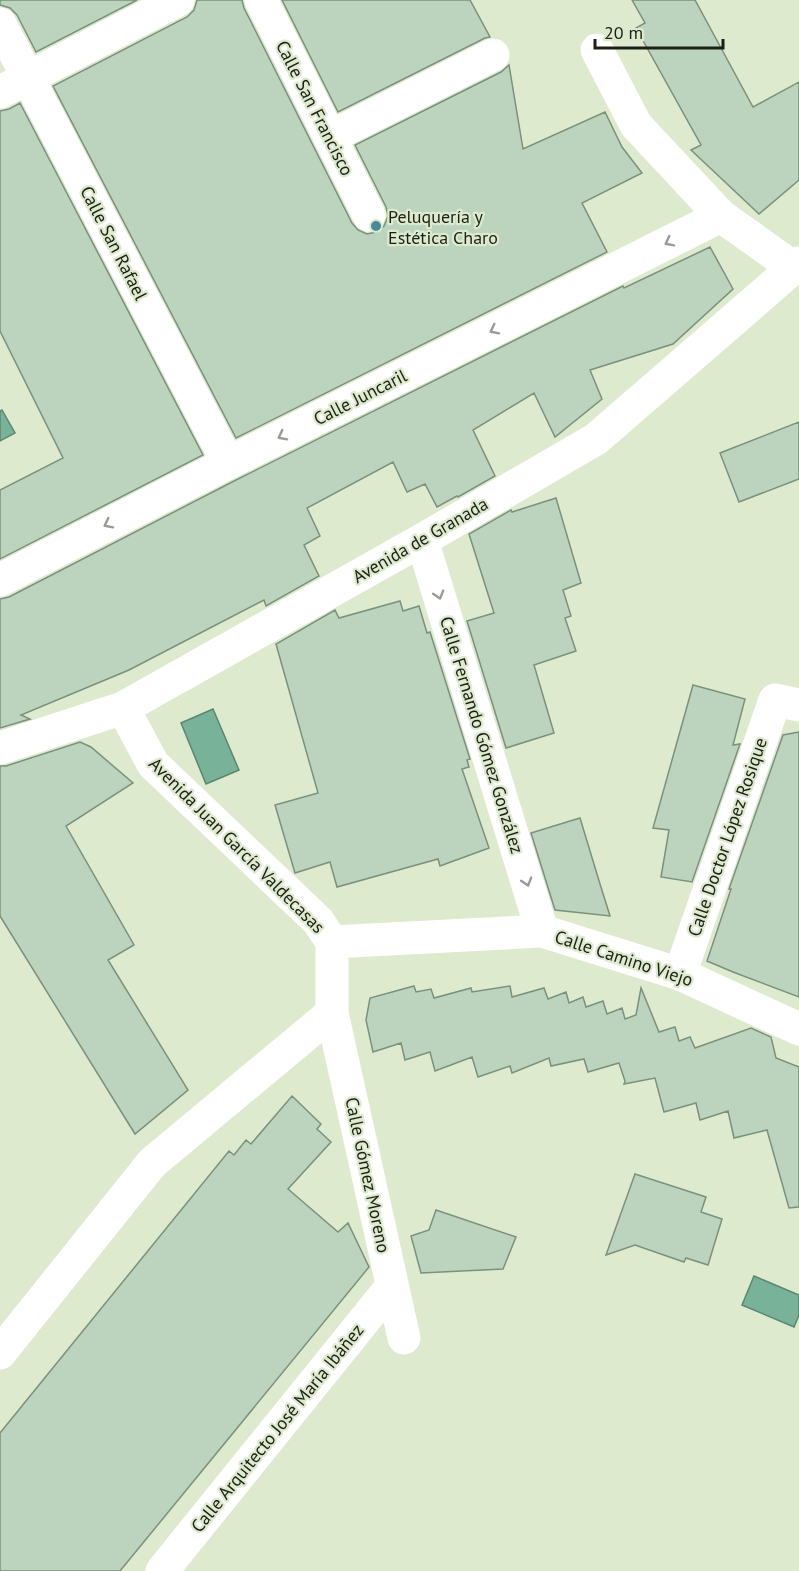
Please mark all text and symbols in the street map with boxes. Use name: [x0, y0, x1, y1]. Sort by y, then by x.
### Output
scale bar: [595, 12, 722, 50]
text: 20 m: [604, 21, 643, 44]
street label: Calle San Francisco: [271, 37, 359, 179]
street label: Calle San Rafael: [75, 182, 153, 305]
place label: Peluquería y Estética Charo: [388, 205, 498, 249]
marker: Peluquería y Estética Charo: [369, 219, 383, 233]
one-way arrow: [664, 235, 675, 247]
one-way arrow: [490, 322, 501, 334]
street label: Calle Juncaril: [310, 363, 411, 430]
one-way arrow: [278, 428, 289, 440]
street label: Avenida de Granada: [348, 492, 492, 588]
one-way arrow: [104, 517, 115, 528]
one-way arrow: [432, 590, 444, 600]
street label: Calle Fernando Gómez González: [435, 614, 529, 856]
street label: Calle Doctor López Rosique: [682, 735, 772, 939]
street label: Avenida Juan García Valdecasas: [144, 752, 330, 938]
one-way arrow: [520, 876, 532, 887]
street label: Calle Camino Viejo: [552, 925, 696, 991]
street label: Calle Gómez Moreno: [340, 1095, 396, 1255]
street label: Calle Arquitecto José María Ibáñez: [186, 1319, 368, 1537]

